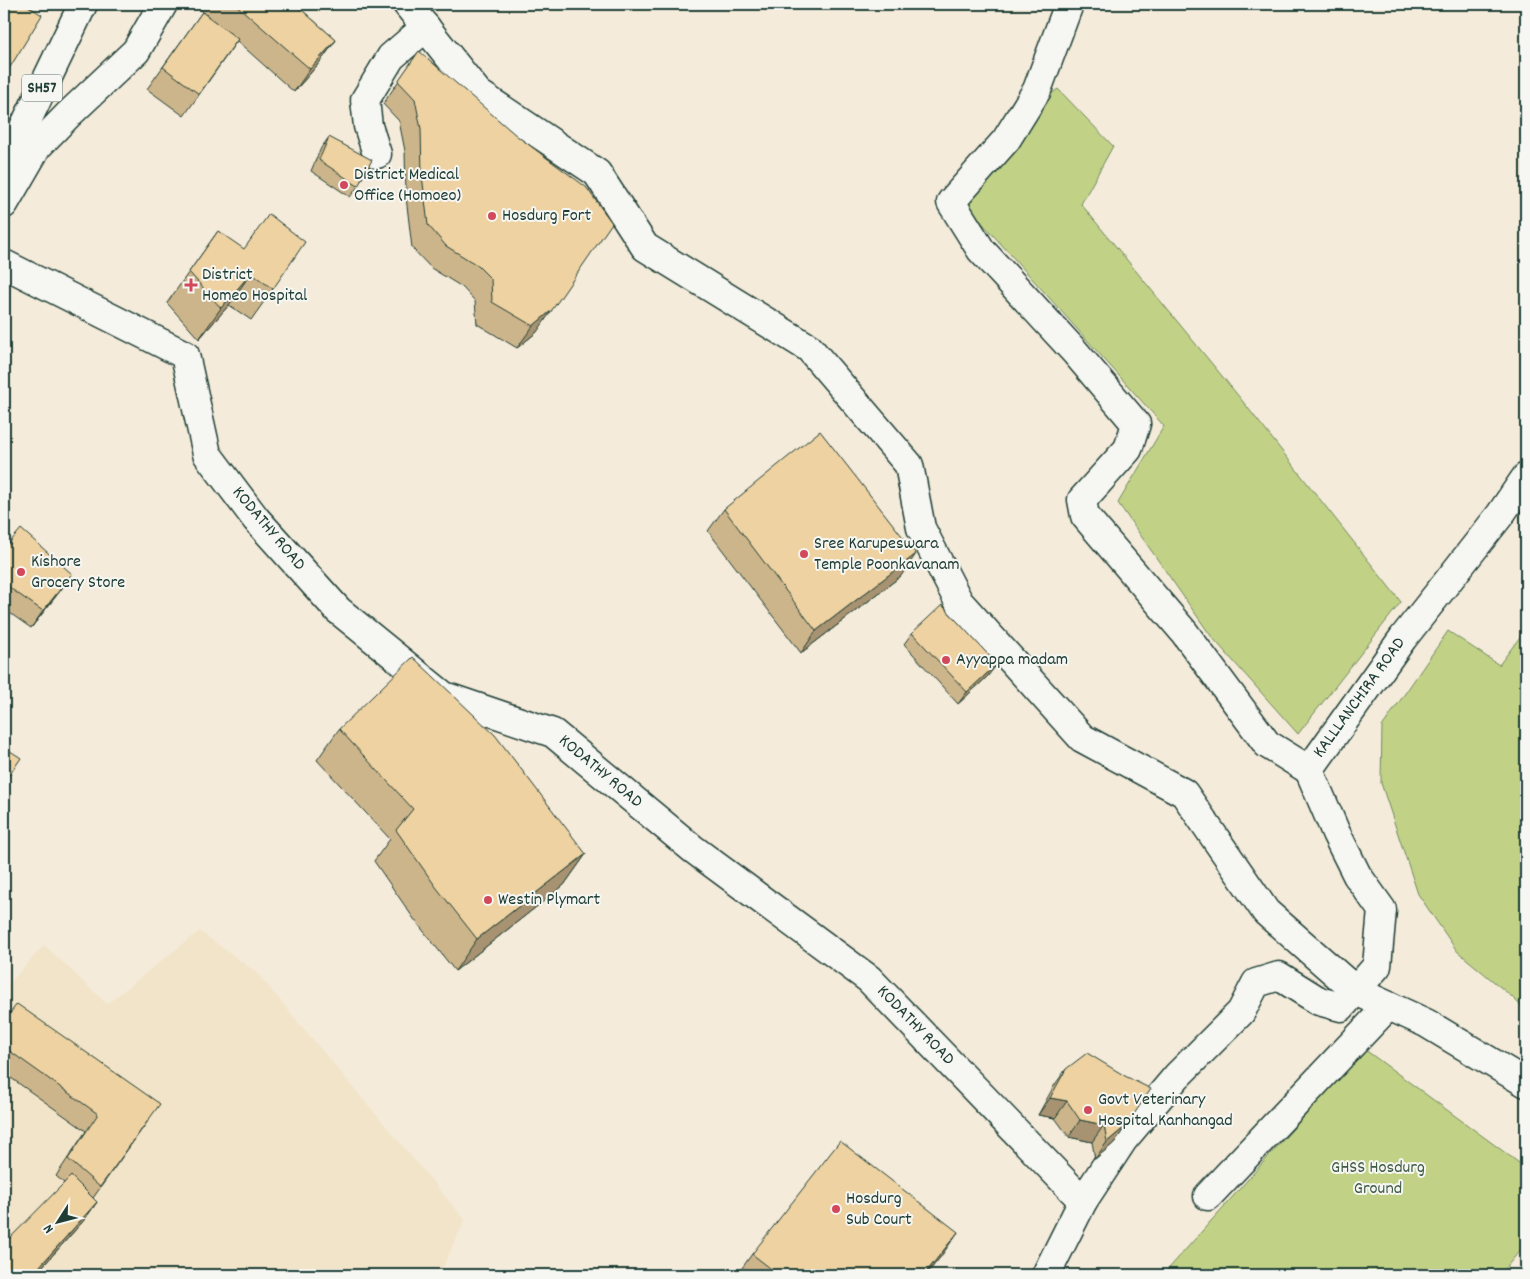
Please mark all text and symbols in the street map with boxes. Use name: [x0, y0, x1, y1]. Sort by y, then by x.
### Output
road number: SH57: [22, 75, 62, 102]
place label: District Medical Office (Homoeo): [354, 163, 461, 209]
marker: District Medical Office (Homoeo): [338, 179, 350, 191]
place label: Hosdurg Fort: [502, 204, 591, 229]
marker: Hosdurg Fort: [486, 210, 498, 222]
place label: District Homeo Hospital: [202, 263, 308, 309]
marker: District Homeo Hospital: [184, 278, 198, 292]
street label: KODATHY ROAD: [225, 481, 311, 577]
place label: Sree Karupeswara Temple Poonkavanam: [814, 532, 960, 578]
marker: Sree Karupeswara Temple Poonkavanam: [798, 548, 810, 560]
place label: Kishore Grocery Store: [31, 550, 125, 596]
marker: Kishore Grocery Store: [15, 566, 27, 578]
street label: KALLLANCHIRA ROAD: [1308, 633, 1412, 763]
place label: Ayyappa madam: [956, 648, 1068, 673]
marker: Ayyappa madam: [940, 654, 952, 666]
street label: KODATHY ROAD: [552, 729, 648, 815]
place label: Westin Plymart: [498, 888, 600, 913]
marker: Westin Plymart: [482, 894, 494, 906]
street label: KODATHY ROAD: [870, 980, 960, 1072]
place label: Govt Veterinary Hospital Kanhangad: [1098, 1088, 1233, 1134]
marker: Govt Veterinary Hospital Kanhangad: [1082, 1104, 1094, 1116]
park label: GHSS Hosdurg Ground: [1331, 1156, 1425, 1202]
place label: Hosdurg Sub Court: [846, 1187, 912, 1233]
north arrow: [32, 1196, 82, 1246]
marker: Hosdurg Sub Court: [830, 1203, 842, 1215]
text: N: [39, 1220, 59, 1237]

